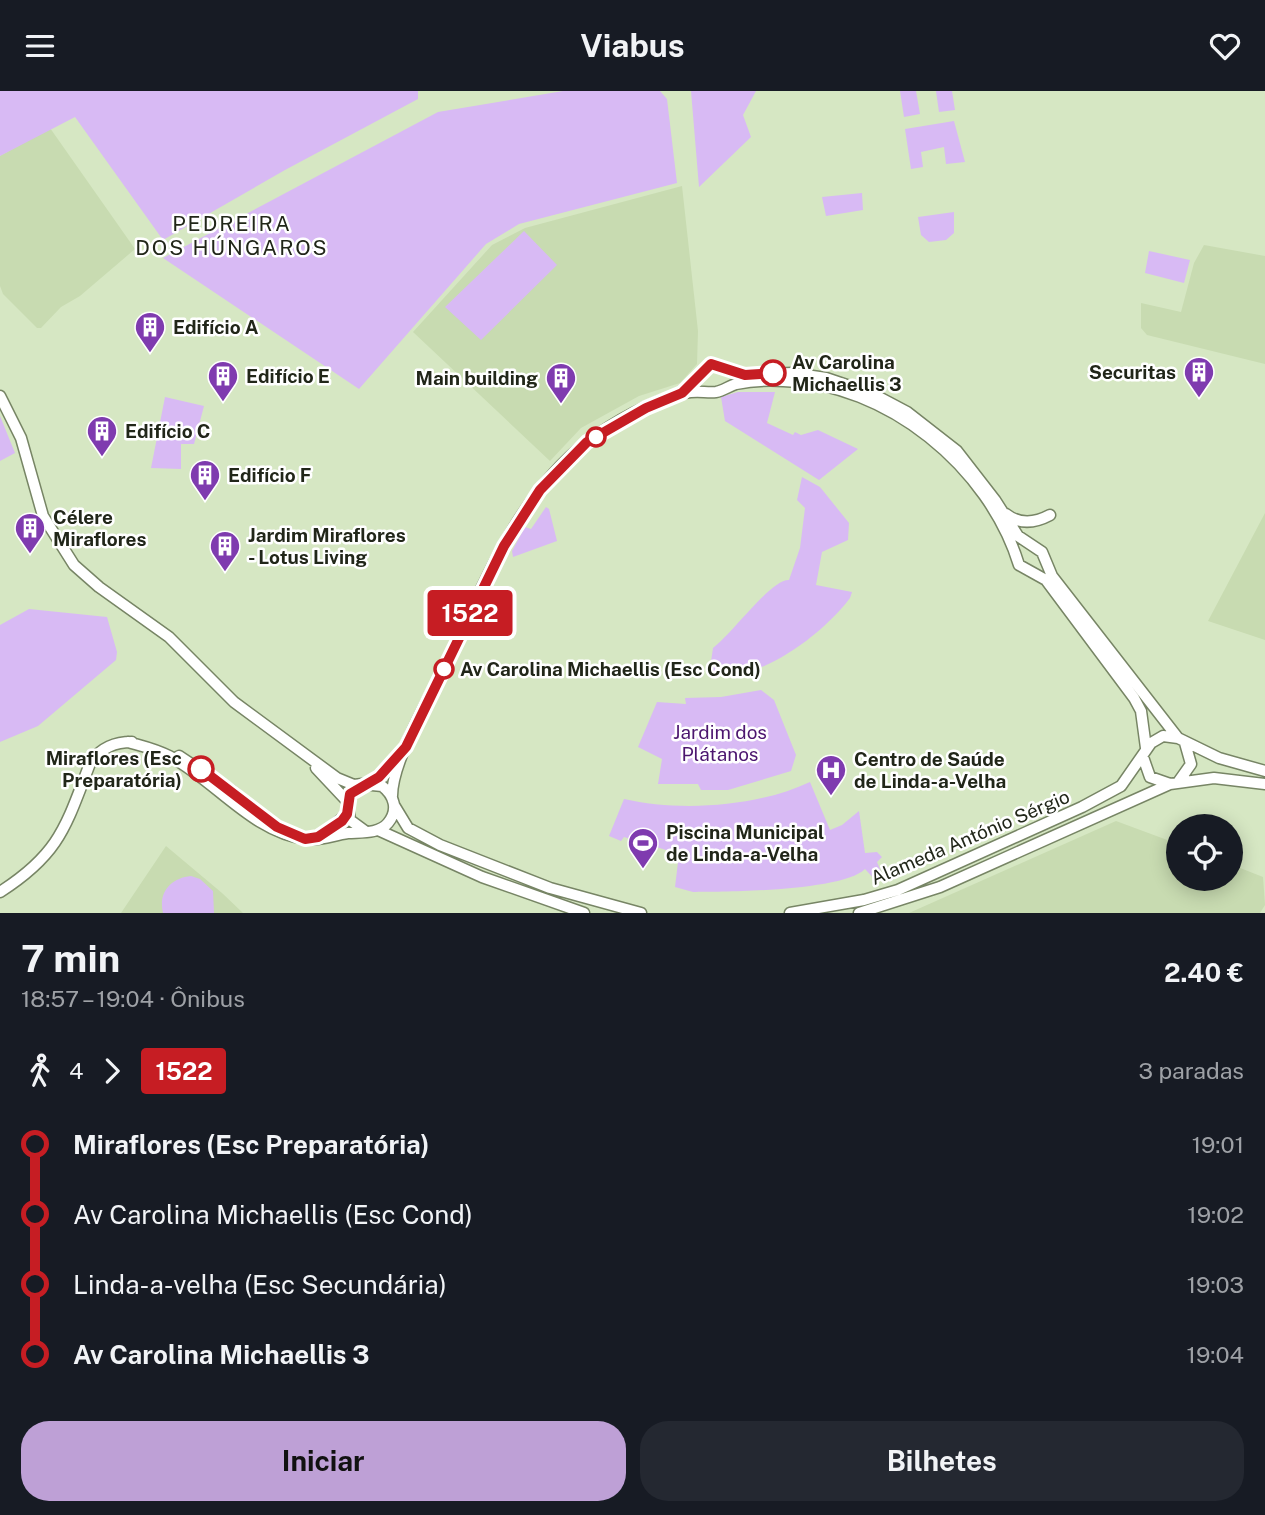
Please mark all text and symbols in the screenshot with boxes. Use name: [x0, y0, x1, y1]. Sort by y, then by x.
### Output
icon: menu: [21, 27, 59, 65]
text: Viabus: [580, 27, 685, 64]
icon: heart: [1206, 27, 1244, 65]
district label: PEDREIRA DOS HÚNGAROS: [135, 211, 329, 260]
building icon: Edifício A: [133, 310, 167, 354]
place label: Edifício A: [173, 316, 259, 338]
place label: Av Carolina Michaellis 3: [792, 351, 902, 395]
building icon: Securitas: [1182, 355, 1216, 399]
building icon: Edifício E: [206, 359, 240, 403]
marker: Av Carolina Michaellis 3: [760, 360, 786, 386]
building icon: Main building: [544, 361, 578, 405]
place label: Securitas: [1089, 361, 1176, 383]
place label: Edifício E: [246, 365, 330, 387]
place label: Main building: [416, 367, 538, 389]
building icon: Edifício C: [85, 414, 119, 458]
place label: Edifício C: [125, 420, 210, 442]
unlabelled marker: [586, 427, 606, 447]
building icon: Edifício F: [188, 458, 222, 502]
place label: Edifício F: [228, 464, 311, 486]
place label: Célere Miraflores: [53, 506, 146, 550]
building icon: Célere Miraflores: [13, 511, 47, 555]
place label: Jardim Miraflores - Lotus Living: [248, 524, 406, 568]
building icon: Jardim Miraflores - Lotus Living: [208, 529, 242, 573]
line badge: 1522: [421, 590, 519, 636]
text: 1522: [442, 599, 498, 627]
place label: Av Carolina Michaellis (Esc Cond): [460, 658, 761, 680]
marker: Av Carolina Michaellis (Esc Cond): [434, 659, 454, 679]
park label: Jardim dos Plátanos: [673, 721, 767, 765]
place label: Miraflores (Esc Preparatória): [46, 747, 182, 791]
place label: Centro de Saúde de Linda-a-Velha: [854, 748, 1006, 792]
hospital icon: Centro de Saúde de Linda-a-Velha: [814, 753, 848, 797]
marker: Miraflores (Esc Preparatória): [188, 756, 214, 782]
street label: Alameda António Sérgio: [867, 785, 1073, 889]
map controls: [1166, 814, 1243, 891]
button: locate: [1166, 814, 1243, 891]
place label: Piscina Municipal de Linda-a-Velha: [666, 821, 824, 865]
sports icon: Piscina Municipal de Linda-a-Velha: [626, 826, 660, 870]
text: 7 min: [21, 936, 120, 981]
text: 2.40 €: [1164, 957, 1244, 988]
text: 18:57 – 19:04 · Ônibus: [21, 985, 245, 1012]
icon: walk: [21, 1052, 59, 1090]
icon: forward: [93, 1052, 131, 1090]
text: 4: [69, 1057, 83, 1084]
text: 1522: [155, 1057, 212, 1085]
text: 3 paradas: [1138, 1057, 1244, 1084]
text: Miraflores (Esc Preparatória): [73, 1129, 430, 1160]
text: 19:01: [1192, 1131, 1244, 1158]
text: Av Carolina Michaellis (Esc Cond): [73, 1199, 473, 1230]
text: 19:02: [1187, 1201, 1244, 1228]
text: Linda-a-velha (Esc Secundária): [73, 1269, 447, 1300]
text: 19:03: [1187, 1271, 1244, 1298]
text: Av Carolina Michaellis 3: [73, 1339, 370, 1370]
text: 19:04: [1187, 1341, 1244, 1368]
button: Iniciar: [21, 1421, 626, 1501]
button: Bilhetes: [640, 1421, 1244, 1501]

